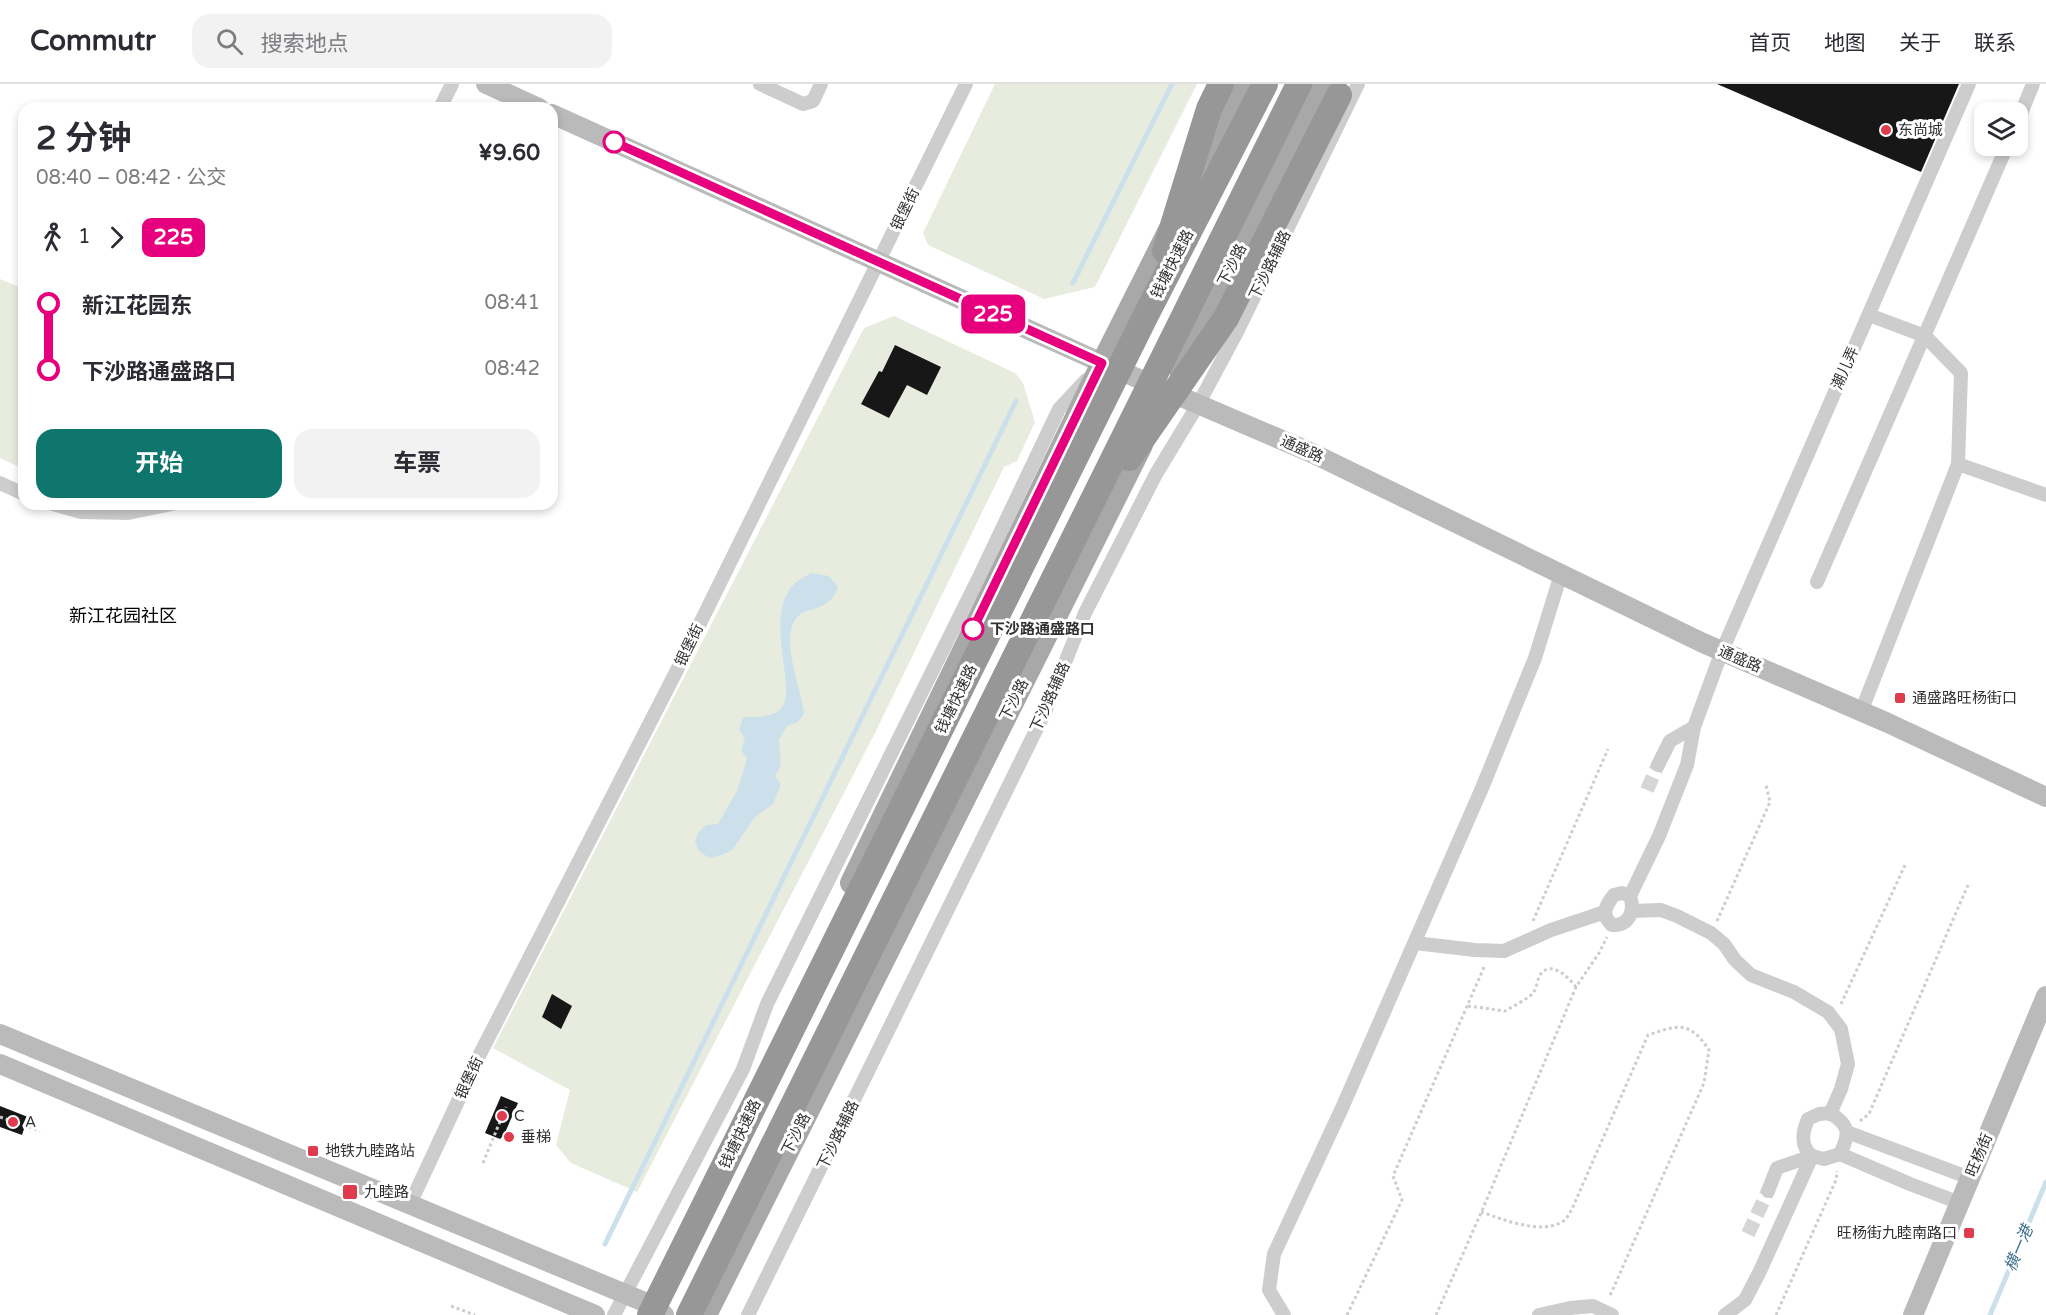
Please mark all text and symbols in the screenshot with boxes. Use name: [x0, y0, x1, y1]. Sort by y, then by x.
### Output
search box: [192, 14, 612, 68]
text: Commutr: [30, 24, 156, 58]
icon: search: [213, 25, 246, 58]
text: 搜索地点: [261, 31, 349, 57]
text: 首页: [1749, 31, 1791, 56]
text: 地图: [1824, 31, 1866, 56]
text: 关于: [1899, 31, 1941, 56]
text: 联系: [1974, 31, 2016, 56]
map controls: [1974, 102, 2028, 156]
button: layers: [1974, 102, 2028, 156]
text: 2 分钟: [36, 119, 131, 158]
place label: 东尚城: [1898, 121, 1943, 139]
marker: 东尚城: [1879, 123, 1893, 137]
unlabelled marker: [603, 131, 625, 153]
text: ¥9.60: [478, 140, 540, 166]
text: 08:40 – 08:42 · 公交: [36, 166, 227, 190]
street label: 银堡街: [887, 185, 923, 233]
icon: walk: [36, 221, 69, 254]
icon: forward: [100, 221, 133, 254]
text: 1: [78, 225, 91, 249]
text: 225: [154, 225, 193, 250]
street label: 钱塘快速路: [1147, 226, 1197, 302]
street label: 下沙路辅路: [1245, 227, 1295, 303]
street label: 下沙路: [1214, 241, 1250, 289]
text: 08:41: [485, 291, 540, 315]
text: 新江花园东: [82, 293, 192, 319]
line badge: 225: [958, 294, 1028, 334]
text: 225: [973, 302, 1013, 327]
street label: 潮儿弄: [1828, 344, 1862, 392]
text: 08:42: [485, 357, 540, 381]
text: 下沙路通盛路口: [82, 359, 236, 385]
button: 开始: [36, 429, 282, 498]
button: 车票: [294, 429, 540, 498]
street label: 通盛路: [1278, 432, 1326, 466]
district label: 新江花园社区: [69, 605, 177, 627]
marker: 下沙路通盛路口: [962, 618, 984, 640]
place label: 下沙路通盛路口: [990, 620, 1095, 638]
street label: 银堡街: [671, 621, 707, 669]
street label: 通盛路: [1716, 642, 1764, 676]
street label: 下沙路辅路: [1027, 659, 1073, 735]
street label: 钱塘快速路: [931, 661, 981, 737]
street label: 下沙路: [996, 676, 1032, 724]
place label: 通盛路旺杨街口: [1912, 689, 2017, 707]
marker: 通盛路旺杨街口: [1893, 691, 1907, 705]
street label: 银堡街: [451, 1054, 487, 1102]
street label: 钱塘快速路: [715, 1096, 765, 1172]
street label: 下沙路辅路: [813, 1097, 863, 1173]
place label: C: [514, 1107, 524, 1125]
marker: C: [495, 1109, 509, 1123]
street label: 下沙路: [778, 1110, 814, 1158]
place label: A: [25, 1113, 36, 1131]
marker: A: [6, 1115, 20, 1129]
place label: 垂梯: [521, 1128, 551, 1146]
marker: 垂梯: [502, 1130, 516, 1144]
street label: 旺杨街: [1962, 1131, 1996, 1179]
place label: 地铁九睦路站: [325, 1142, 415, 1160]
marker: 地铁九睦路站: [306, 1144, 320, 1158]
marker: 九睦路: [341, 1183, 359, 1201]
place label: 九睦路: [364, 1183, 409, 1201]
water label: 横一港: [2000, 1221, 2038, 1274]
place label: 旺杨街九睦南路口: [1837, 1224, 1957, 1242]
marker: 旺杨街九睦南路口: [1962, 1226, 1976, 1240]

